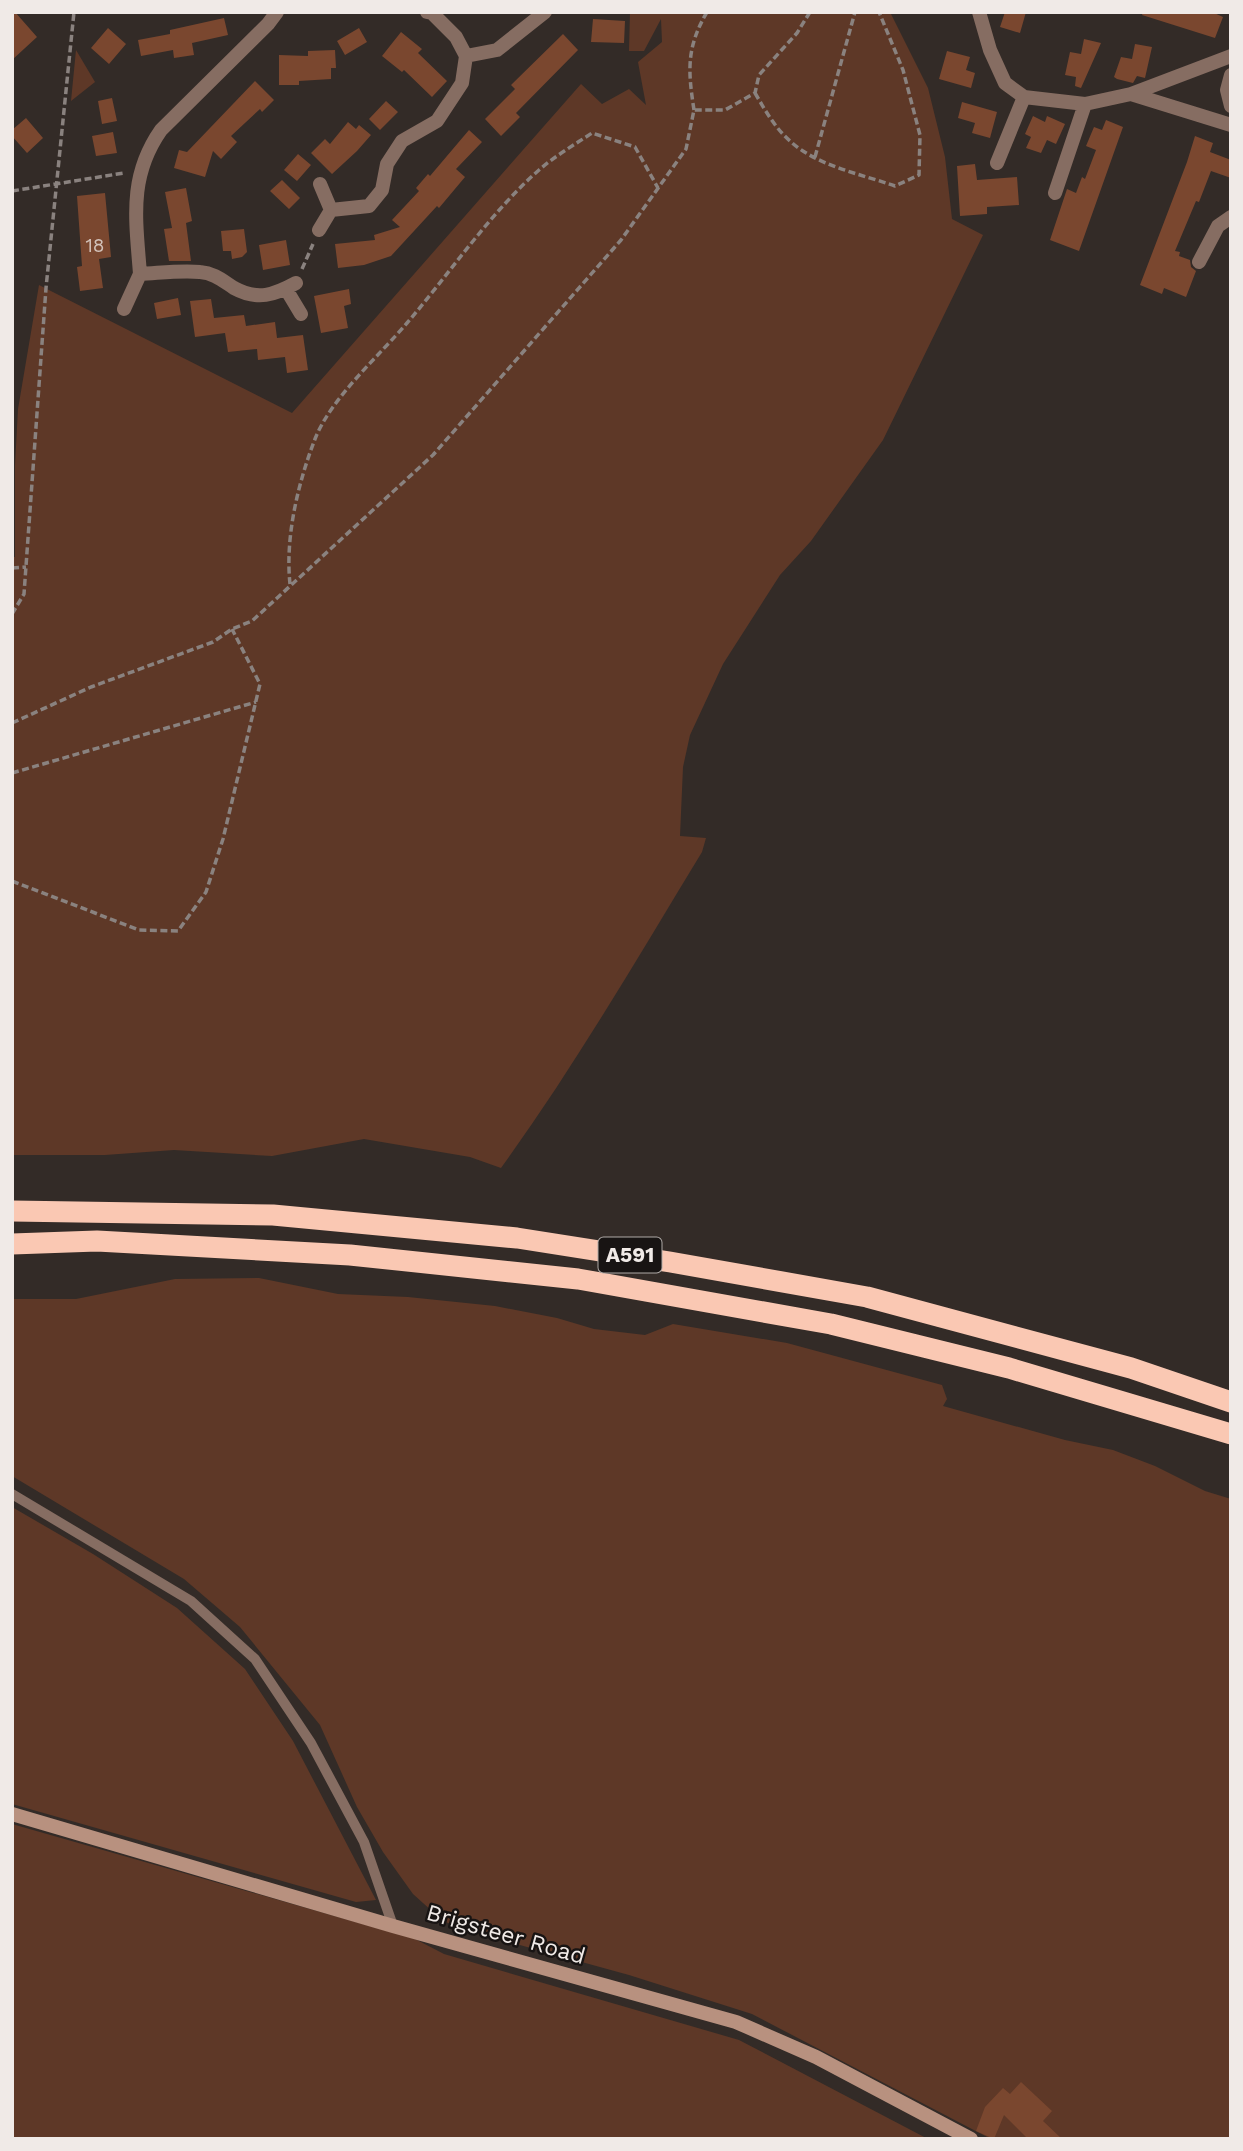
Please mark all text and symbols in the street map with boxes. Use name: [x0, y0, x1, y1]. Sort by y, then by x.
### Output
house number: 18: [85, 234, 105, 257]
road number: A591: [598, 1238, 662, 1272]
street label: Brigsteer Road: [423, 1899, 588, 1970]

